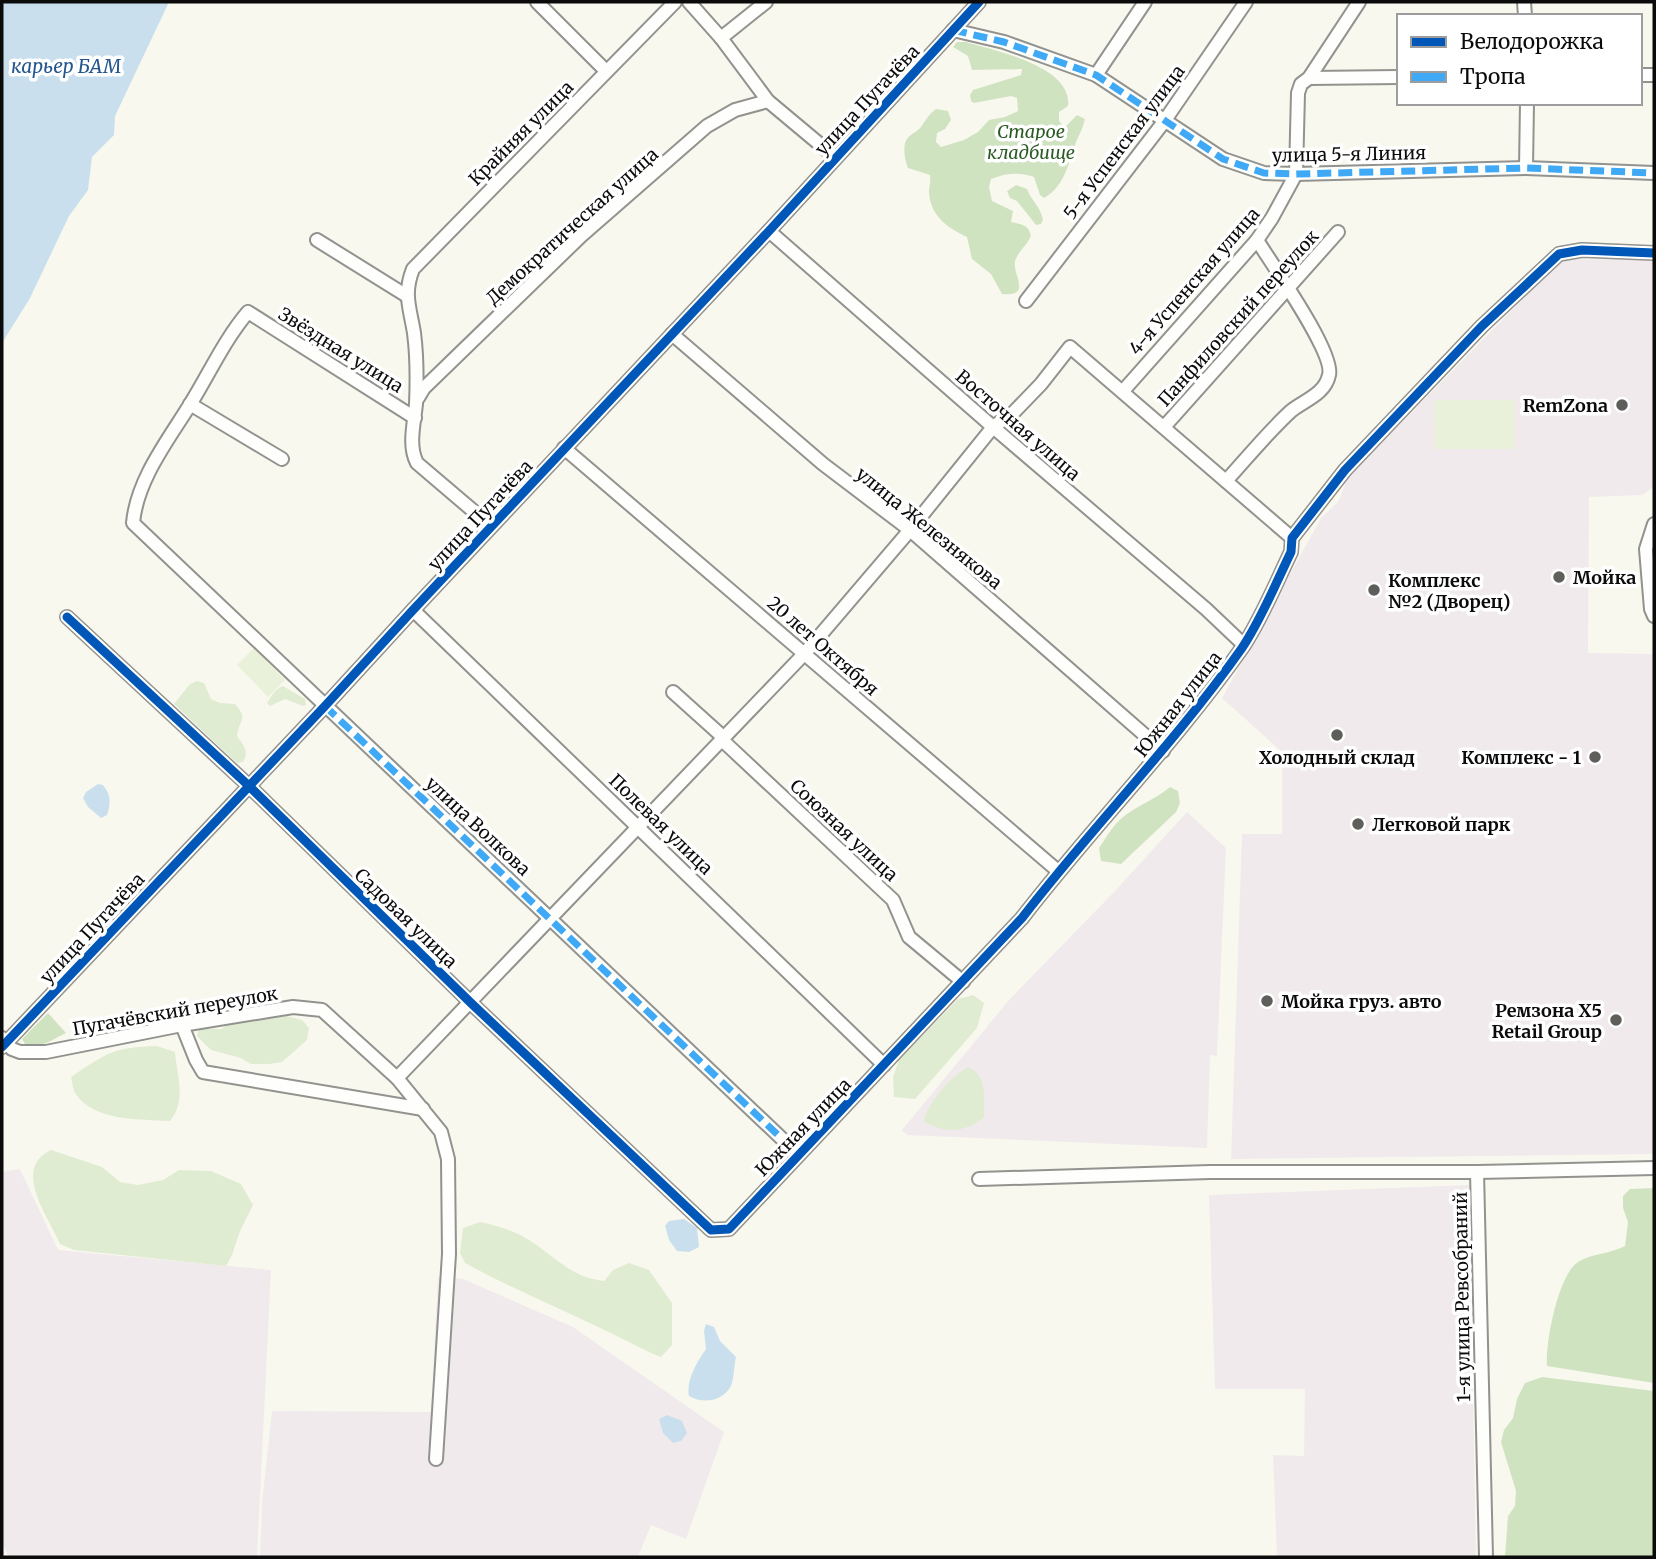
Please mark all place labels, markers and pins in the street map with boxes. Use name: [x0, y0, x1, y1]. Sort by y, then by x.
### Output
place label: RemZona: [1523, 394, 1608, 417]
marker: RemZona: [1614, 397, 1630, 413]
place label: Мойка: [1573, 566, 1636, 589]
place label: Комплекс №2 (Дворец): [1388, 569, 1510, 613]
marker: Мойка: [1551, 569, 1567, 585]
marker: Комплекс №2 (Дворец): [1366, 582, 1382, 598]
marker: Холодный склад: [1329, 727, 1345, 743]
place label: Холодный склад: [1259, 746, 1415, 769]
place label: Комплекс - 1: [1461, 746, 1581, 769]
marker: Комплекс - 1: [1587, 749, 1603, 765]
place label: Легковой парк: [1372, 813, 1511, 836]
marker: Легковой парк: [1350, 816, 1366, 832]
place label: Мойка груз. авто: [1281, 990, 1442, 1013]
marker: Мойка груз. авто: [1259, 993, 1275, 1009]
place label: Ремзона X5 Retail Group: [1491, 999, 1602, 1043]
marker: Ремзона X5 Retail Group: [1608, 1012, 1624, 1028]

